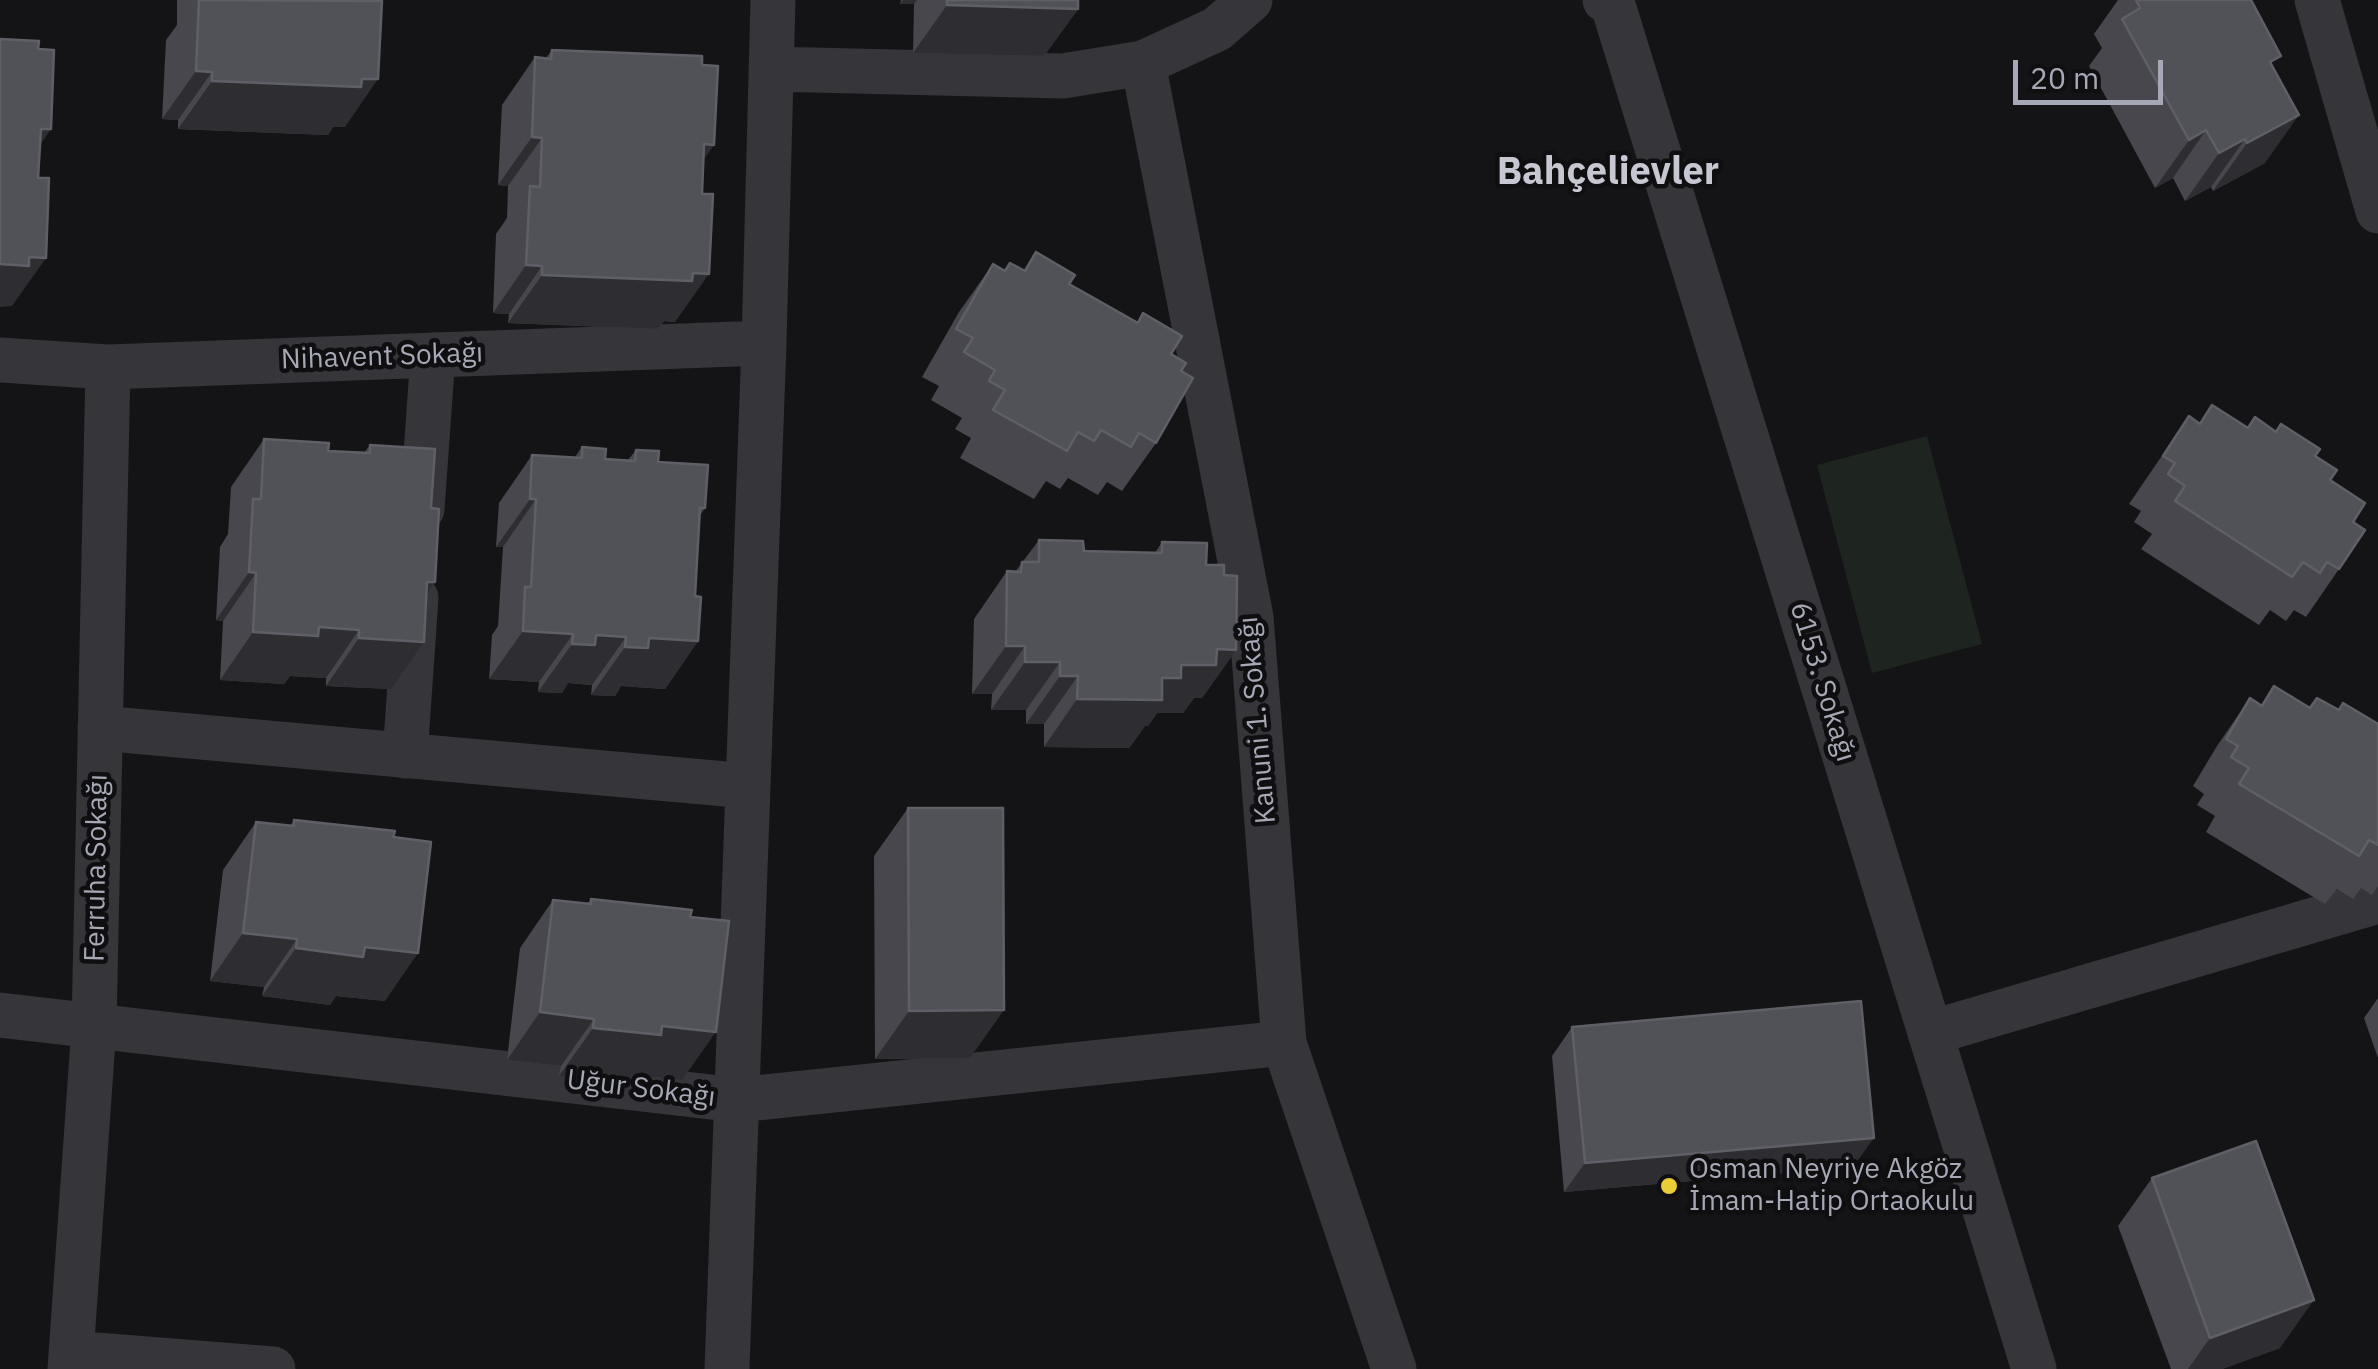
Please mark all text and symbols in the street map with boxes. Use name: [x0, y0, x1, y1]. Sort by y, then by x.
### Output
scale bar: [2018, 40, 2168, 102]
text: 20 m: [2030, 58, 2099, 97]
district label: Bahçelievler: [1497, 150, 1719, 196]
street label: Nihavent Sokağı: [280, 337, 484, 377]
street label: 6153. Sokağı: [1782, 598, 1862, 766]
street label: Kanuni 1. Sokağı: [1232, 615, 1284, 825]
street label: Ferruha Sokağı: [79, 774, 115, 962]
street label: Uğur Sokağı: [565, 1063, 717, 1115]
place label: Osman Neyriye Akgöz İmam-Hatip Ortaokulu: [1689, 1153, 1974, 1219]
marker: Osman Neyriye Akgöz İmam-Hatip Ortaokulu: [1658, 1175, 1680, 1197]

